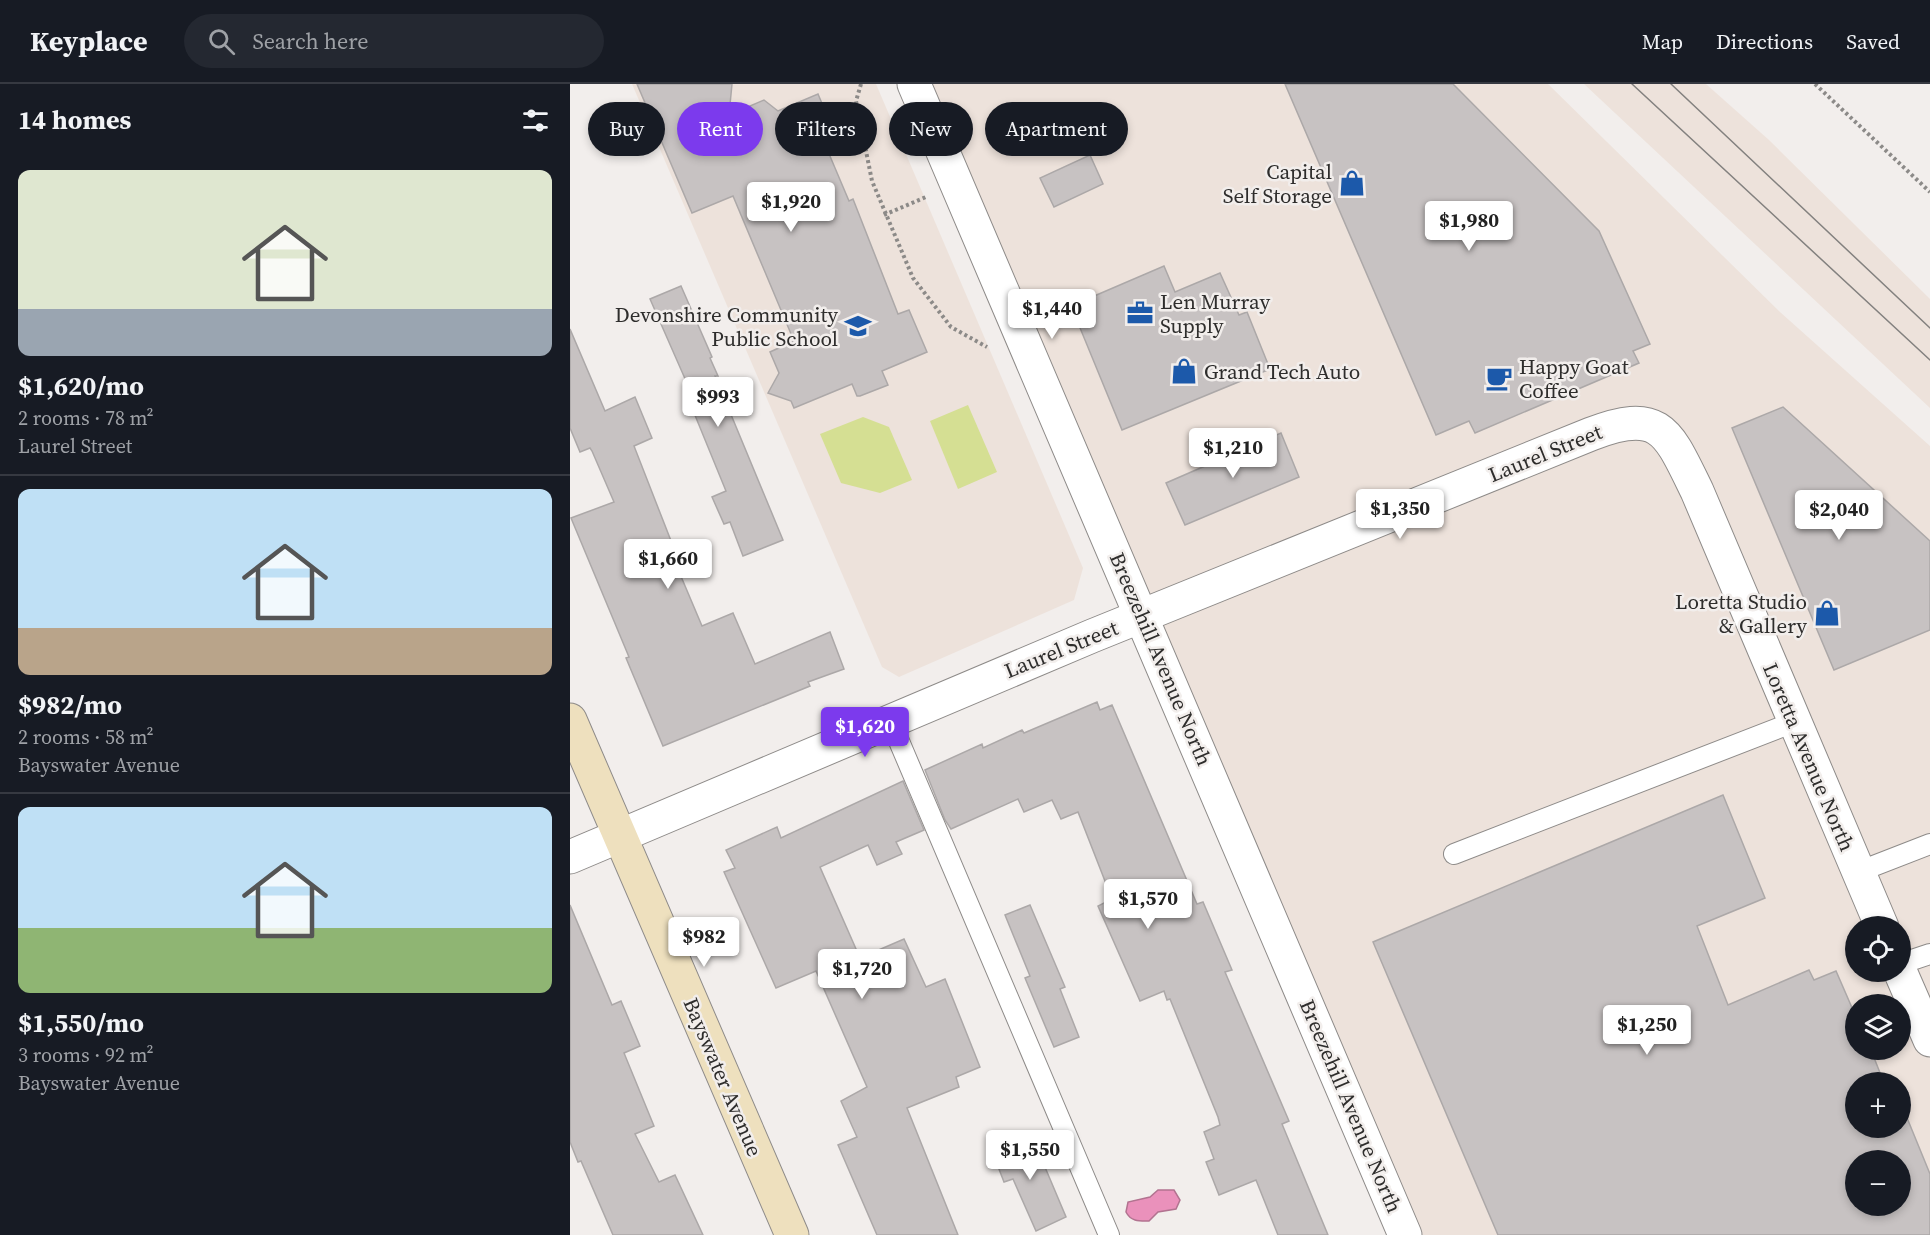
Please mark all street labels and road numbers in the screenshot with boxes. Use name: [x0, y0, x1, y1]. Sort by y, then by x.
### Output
street label: Laurel Street: [1484, 417, 1606, 489]
street label: Breezehill Avenue North: [1103, 548, 1219, 770]
street label: Laurel Street: [1000, 613, 1122, 685]
street label: Loretta Avenue North: [1756, 658, 1862, 856]
street label: Bayswater Avenue: [676, 993, 770, 1161]
street label: Breezehill Avenue North: [1293, 995, 1409, 1217]

